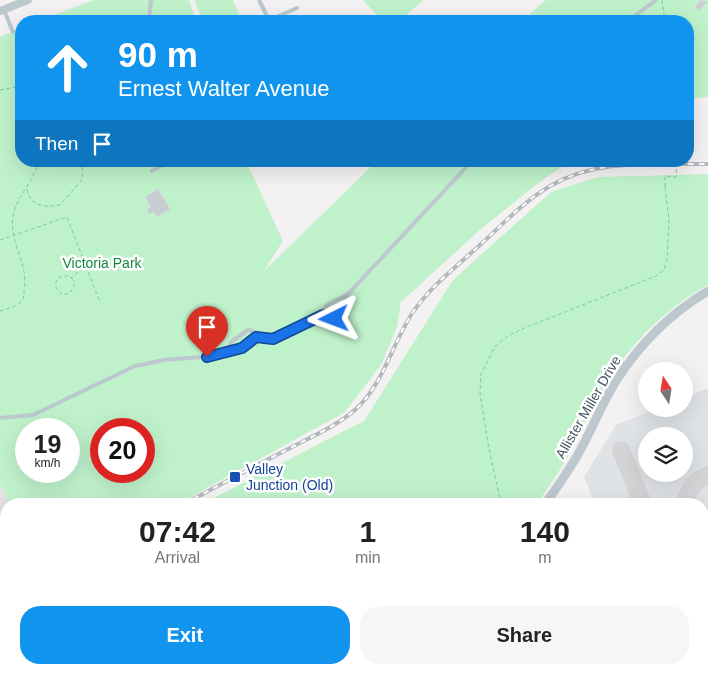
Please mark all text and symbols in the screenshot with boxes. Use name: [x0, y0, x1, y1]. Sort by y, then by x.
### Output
icon: ahead: [35, 35, 100, 100]
text: 90 m: [118, 35, 198, 74]
text: Ernest Walter Avenue: [118, 76, 330, 101]
icon: arrive: [88, 130, 116, 158]
text: Then: [35, 133, 78, 154]
park label: Victoria Park: [62, 255, 143, 271]
position arrow: [307, 292, 359, 344]
pin: [186, 306, 228, 357]
icon: arrive: [193, 313, 221, 341]
street label: Allister Miller Drive: [552, 353, 624, 461]
north arrow: [638, 362, 692, 418]
map controls: [638, 362, 693, 482]
speed limit sign: 20: [90, 418, 155, 483]
button: layers: [638, 427, 693, 482]
text: 19: [34, 430, 61, 458]
text: km/h: [34, 456, 61, 470]
place label: Valley Junction (Old): [246, 461, 333, 493]
marker: Valley Junction (Old): [228, 470, 242, 484]
text: 07:42: [139, 515, 216, 548]
text: 1: [359, 515, 376, 548]
text: 140: [520, 515, 570, 548]
text: Arrival: [155, 549, 200, 566]
text: min: [355, 549, 381, 566]
text: m: [538, 549, 551, 566]
button: Exit: [20, 606, 350, 664]
button: Share: [360, 606, 689, 664]

